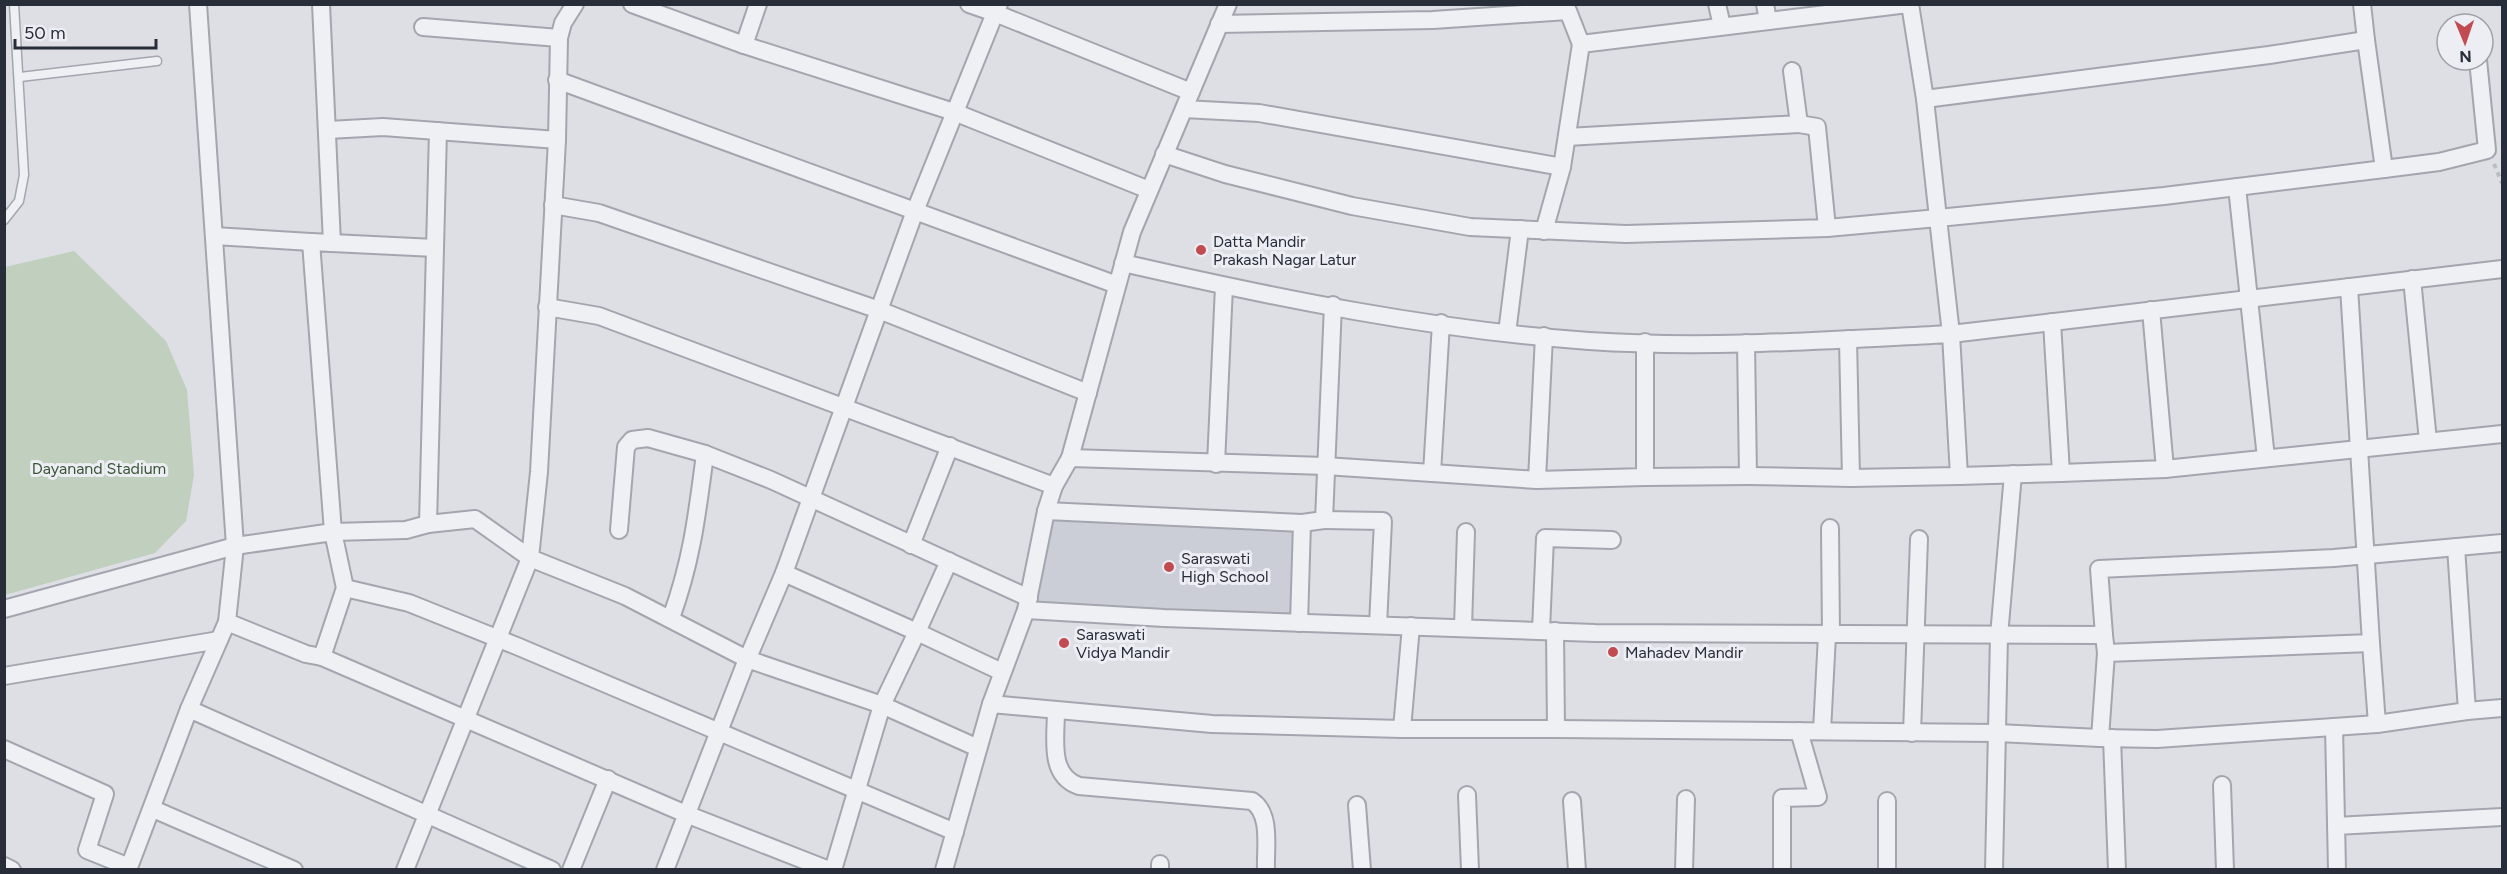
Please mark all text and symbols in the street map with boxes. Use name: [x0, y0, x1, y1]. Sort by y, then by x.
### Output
scale bar: [15, 12, 156, 50]
north arrow: [2435, 12, 2495, 72]
text: 50 m: [24, 22, 66, 44]
text: N: [2459, 47, 2472, 66]
place label: Datta Mandir Prakash Nagar Latur: [1213, 232, 1357, 269]
marker: Datta Mandir Prakash Nagar Latur: [1194, 243, 1208, 257]
park label: Dayanand Stadium: [32, 459, 166, 478]
place label: Saraswati High School: [1181, 549, 1269, 586]
marker: Saraswati High School: [1162, 560, 1176, 574]
place label: Saraswati Vidya Mandir: [1076, 625, 1170, 662]
marker: Saraswati Vidya Mandir: [1057, 636, 1071, 650]
place label: Mahadev Mandir: [1625, 643, 1744, 662]
marker: Mahadev Mandir: [1606, 645, 1620, 659]

